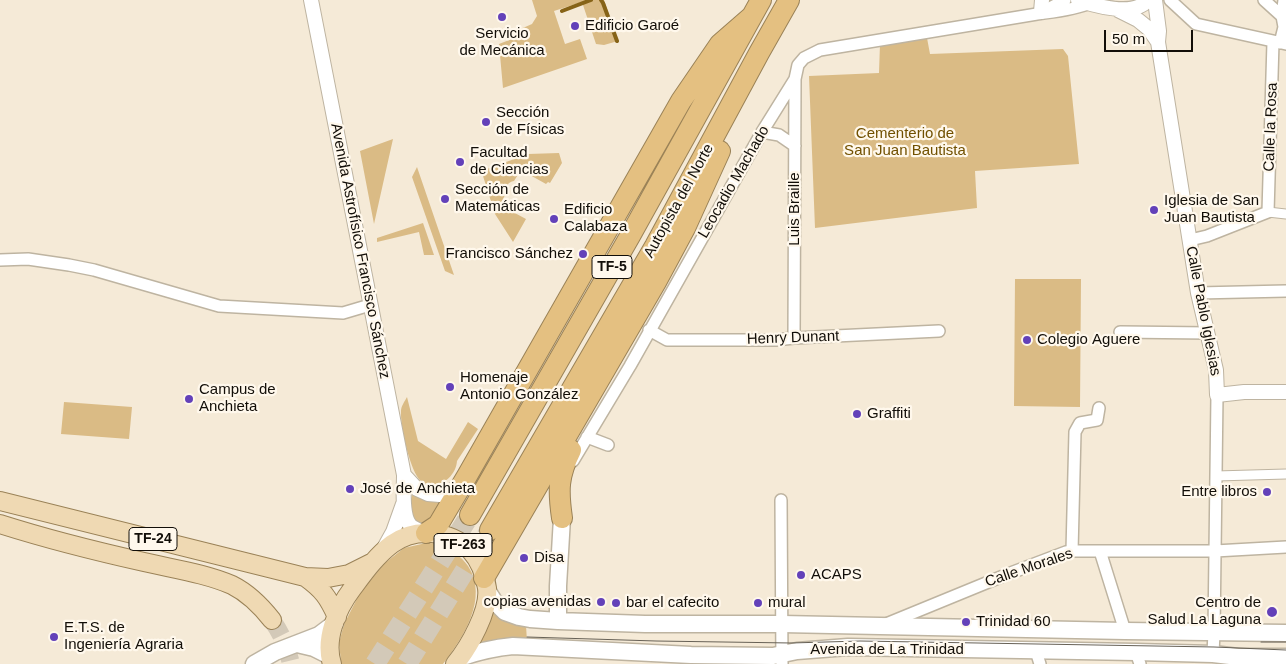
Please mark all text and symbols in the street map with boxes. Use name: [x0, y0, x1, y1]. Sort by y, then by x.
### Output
marker: Servicio de Mecánica: [496, 11, 508, 23]
place label: Edificio Garoé: [585, 17, 679, 35]
marker: Edificio Garoé: [569, 20, 581, 32]
scale bar: [1106, 20, 1195, 52]
place label: Servicio de Mecánica: [459, 25, 545, 60]
text: 50 m: [1112, 30, 1145, 47]
street label: Calle la Rosa: [1260, 82, 1282, 172]
place label: Sección de Físicas: [496, 104, 564, 139]
marker: Sección de Físicas: [480, 116, 492, 128]
street label: Avenida Astrofísico Francisco Sánchez: [326, 122, 394, 380]
street label: Leocadio Machado: [695, 123, 773, 241]
park label: Cementerio de San Juan Bautista: [844, 125, 966, 160]
street label: Autopista del Norte: [640, 141, 718, 261]
place label: Facultad de Ciencias: [470, 144, 548, 179]
marker: Facultad de Ciencias: [454, 156, 466, 168]
street label: Luis Braille: [786, 172, 804, 246]
place label: Sección de Matemáticas: [455, 181, 540, 216]
place label: Iglesia de San Juan Bautista: [1164, 192, 1259, 227]
marker: Sección de Matemáticas: [439, 193, 451, 205]
place label: Edificio Calabaza: [564, 201, 627, 236]
marker: Iglesia de San Juan Bautista: [1148, 204, 1160, 216]
marker: Edificio Calabaza: [548, 213, 560, 225]
place label: Francisco Sánchez: [445, 245, 573, 263]
street label: Calle Pablo Iglesias: [1182, 245, 1224, 377]
marker: Francisco Sánchez: [577, 248, 589, 260]
road number: TF-5: [592, 256, 632, 278]
street label: Henry Dunant: [746, 327, 840, 349]
place label: Colegio Aguere: [1037, 331, 1140, 349]
marker: Colegio Aguere: [1021, 334, 1033, 346]
place label: Homenaje Antonio González: [460, 369, 578, 404]
place label: Campus de Anchieta: [199, 381, 276, 416]
marker: Homenaje Antonio González: [444, 381, 456, 393]
marker: Campus de Anchieta: [183, 393, 195, 405]
place label: Graffiti: [867, 405, 911, 423]
marker: Graffiti: [851, 408, 863, 420]
place label: José de Anchieta: [360, 480, 475, 498]
marker: José de Anchieta: [344, 483, 356, 495]
place label: Entre libros: [1181, 483, 1257, 501]
marker: Entre libros: [1261, 486, 1273, 498]
road number: TF-24: [129, 528, 177, 550]
road number: TF-263: [434, 534, 492, 556]
street label: Calle Morales: [983, 545, 1075, 591]
place label: Disa: [534, 549, 564, 567]
marker: Disa: [518, 552, 530, 564]
place label: ACAPS: [811, 566, 862, 584]
marker: ACAPS: [795, 569, 807, 581]
place label: copias avenidas: [483, 593, 591, 611]
place label: bar el cafecito: [626, 594, 719, 612]
place label: mural: [768, 594, 806, 612]
place label: Centro de Salud La Laguna: [1148, 594, 1261, 629]
marker: copias avenidas: [595, 596, 607, 608]
marker: bar el cafecito: [610, 597, 622, 609]
marker: mural: [752, 597, 764, 609]
marker: Centro de Salud La Laguna: [1265, 605, 1279, 619]
place label: Trinidad 60: [976, 613, 1050, 631]
marker: Trinidad 60: [960, 616, 972, 628]
place label: E.T.S. de Ingeniería Agraria: [64, 619, 183, 654]
marker: E.T.S. de Ingeniería Agraria: [48, 631, 60, 643]
street label: Avenida de La Trinidad: [810, 641, 964, 659]

